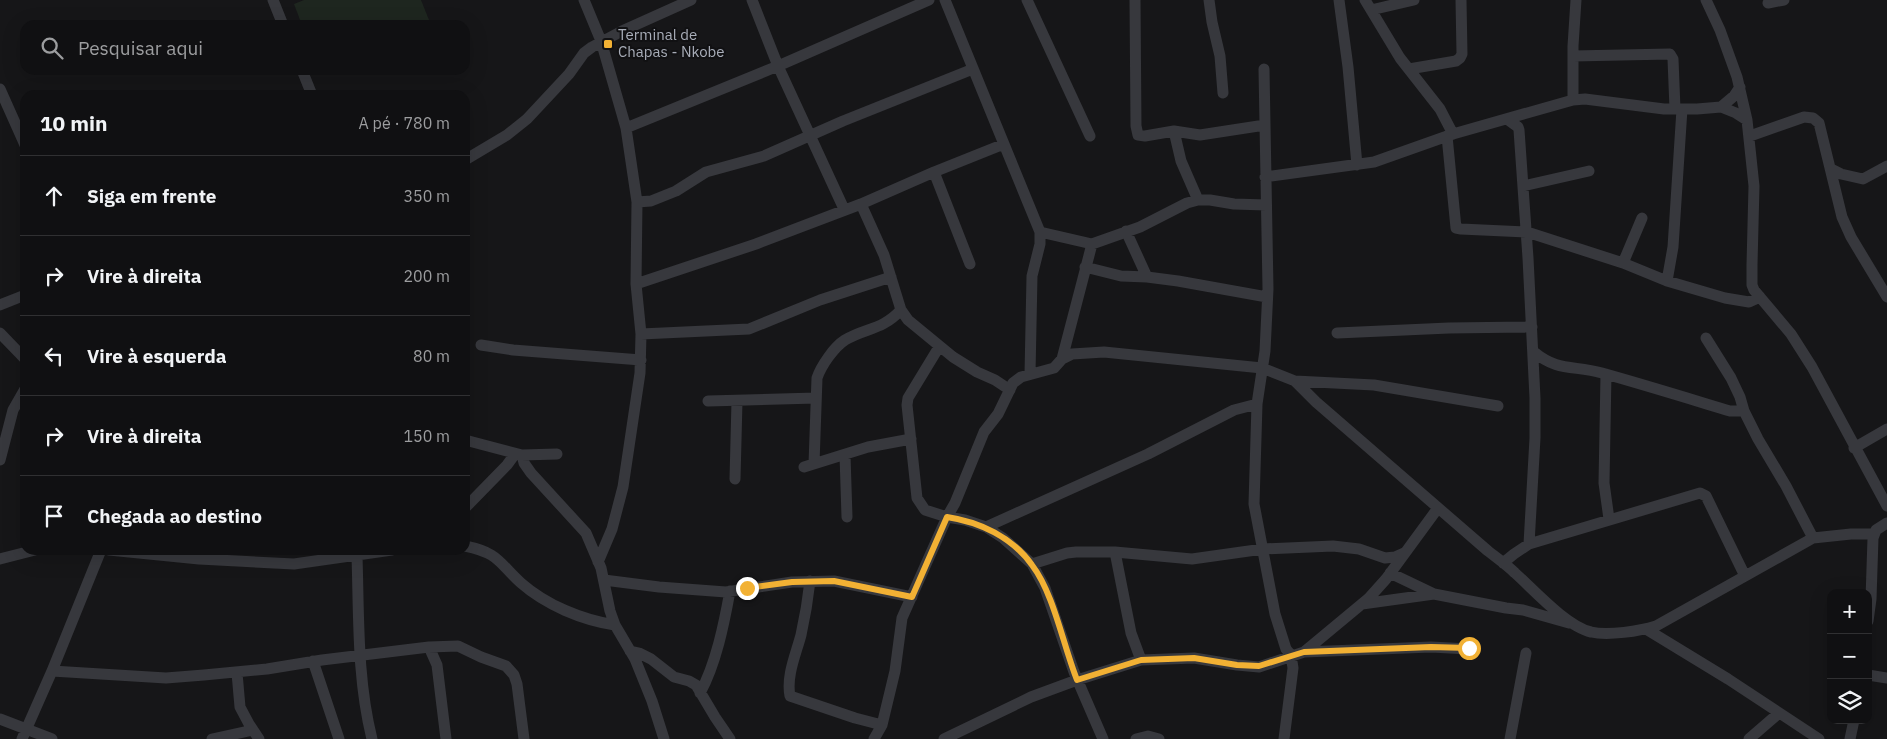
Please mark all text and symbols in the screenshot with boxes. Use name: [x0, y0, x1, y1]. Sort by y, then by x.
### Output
search box: [20, 20, 470, 75]
place label: Terminal de Chapas - Nkobe: [618, 25, 725, 61]
icon: search: [38, 34, 66, 62]
text: Pesquisar aqui: [78, 36, 203, 60]
marker: Terminal de Chapas - Nkobe: [602, 38, 614, 50]
text: 10 min: [40, 109, 107, 137]
text: A pé · 780 m: [359, 113, 450, 133]
icon: ahead: [40, 182, 68, 210]
text: Siga em frente: [87, 184, 217, 208]
text: 350 m: [403, 186, 450, 206]
icon: right: [40, 262, 68, 290]
text: Vire à direita: [87, 264, 202, 288]
text: 200 m: [403, 266, 450, 286]
icon: left: [40, 342, 68, 370]
text: Vire à esquerda: [87, 344, 227, 368]
text: 80 m: [413, 346, 450, 366]
icon: right: [40, 422, 68, 450]
text: Vire à direita: [87, 424, 202, 448]
text: 150 m: [403, 426, 450, 446]
icon: arrive: [40, 502, 68, 530]
text: Chegada ao destino: [87, 504, 262, 528]
route end: [736, 577, 759, 600]
map controls: [1827, 589, 1872, 724]
button: +: [1827, 589, 1872, 634]
button: −: [1827, 634, 1872, 679]
route start: [1458, 637, 1481, 660]
button: layers: [1827, 679, 1872, 724]

